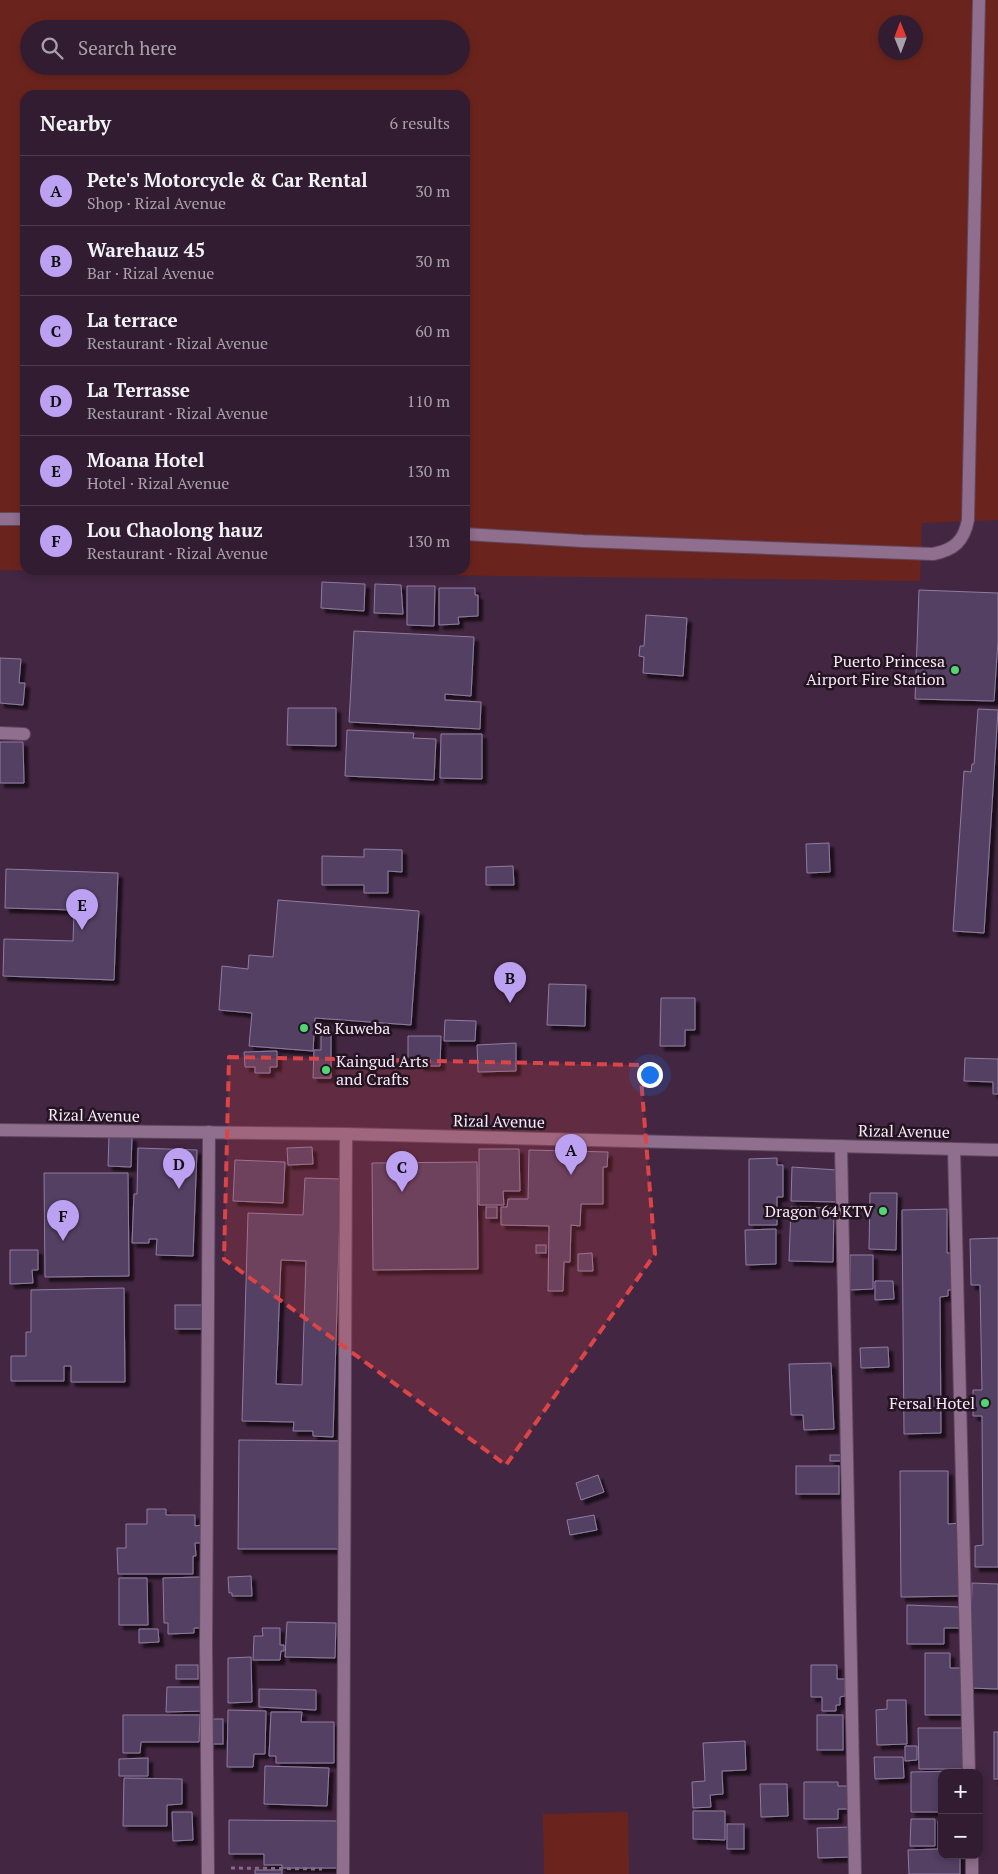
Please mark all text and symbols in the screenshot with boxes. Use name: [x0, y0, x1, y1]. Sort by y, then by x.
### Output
north arrow: [878, 15, 923, 60]
search box: [20, 20, 470, 75]
icon: search: [38, 34, 66, 62]
text: Search here: [78, 35, 177, 60]
text: Nearby: [40, 109, 111, 137]
text: 6 results: [390, 112, 450, 134]
text: Pete's Motorcycle & Car Rental: [87, 167, 368, 192]
text: A: [50, 180, 62, 202]
text: 30 m: [415, 180, 450, 202]
text: Shop · Rizal Avenue: [87, 192, 226, 214]
text: Warehauz 45: [87, 237, 205, 262]
text: B: [51, 250, 61, 272]
text: 30 m: [415, 250, 450, 272]
text: Bar · Rizal Avenue: [87, 262, 214, 284]
text: La terrace: [87, 307, 178, 332]
text: C: [51, 320, 61, 342]
text: 60 m: [415, 320, 450, 342]
text: Restaurant · Rizal Avenue: [87, 332, 268, 354]
text: La Terrasse: [87, 377, 190, 402]
text: D: [50, 390, 62, 412]
text: 110 m: [407, 390, 450, 412]
text: Restaurant · Rizal Avenue: [87, 402, 268, 424]
text: Moana Hotel: [87, 447, 204, 472]
text: E: [51, 460, 61, 482]
text: 130 m: [407, 460, 450, 482]
text: Hotel · Rizal Avenue: [87, 472, 229, 494]
text: Lou Chaolong hauz: [87, 517, 263, 542]
text: F: [51, 530, 61, 552]
text: 130 m: [407, 530, 450, 552]
text: Restaurant · Rizal Avenue: [87, 542, 268, 564]
place label: Puerto Princesa Airport Fire Station: [806, 650, 945, 690]
marker: Puerto Princesa Airport Fire Station: [949, 664, 961, 676]
pin: E: [66, 889, 98, 930]
pin: B: [494, 962, 526, 1003]
place label: Sa Kuweba: [314, 1017, 390, 1039]
marker: Sa Kuweba: [298, 1022, 310, 1034]
place label: Kaingud Arts and Crafts: [336, 1050, 429, 1090]
your location: [637, 1062, 663, 1088]
marker: Kaingud Arts and Crafts: [320, 1064, 332, 1076]
street label: Rizal Avenue: [48, 1103, 140, 1127]
street label: Rizal Avenue: [453, 1109, 545, 1133]
street label: Rizal Avenue: [858, 1119, 950, 1143]
pin: A: [555, 1134, 587, 1175]
pin: D: [163, 1148, 195, 1189]
pin: C: [386, 1151, 418, 1192]
pin: F: [47, 1200, 79, 1241]
place label: Dragon 64 KTV: [765, 1200, 873, 1222]
marker: Dragon 64 KTV: [877, 1205, 889, 1217]
place label: Fersal Hotel: [889, 1392, 975, 1414]
marker: Fersal Hotel: [979, 1397, 991, 1409]
map controls: [938, 1769, 983, 1859]
button: +: [938, 1769, 983, 1814]
button: −: [938, 1814, 983, 1859]

